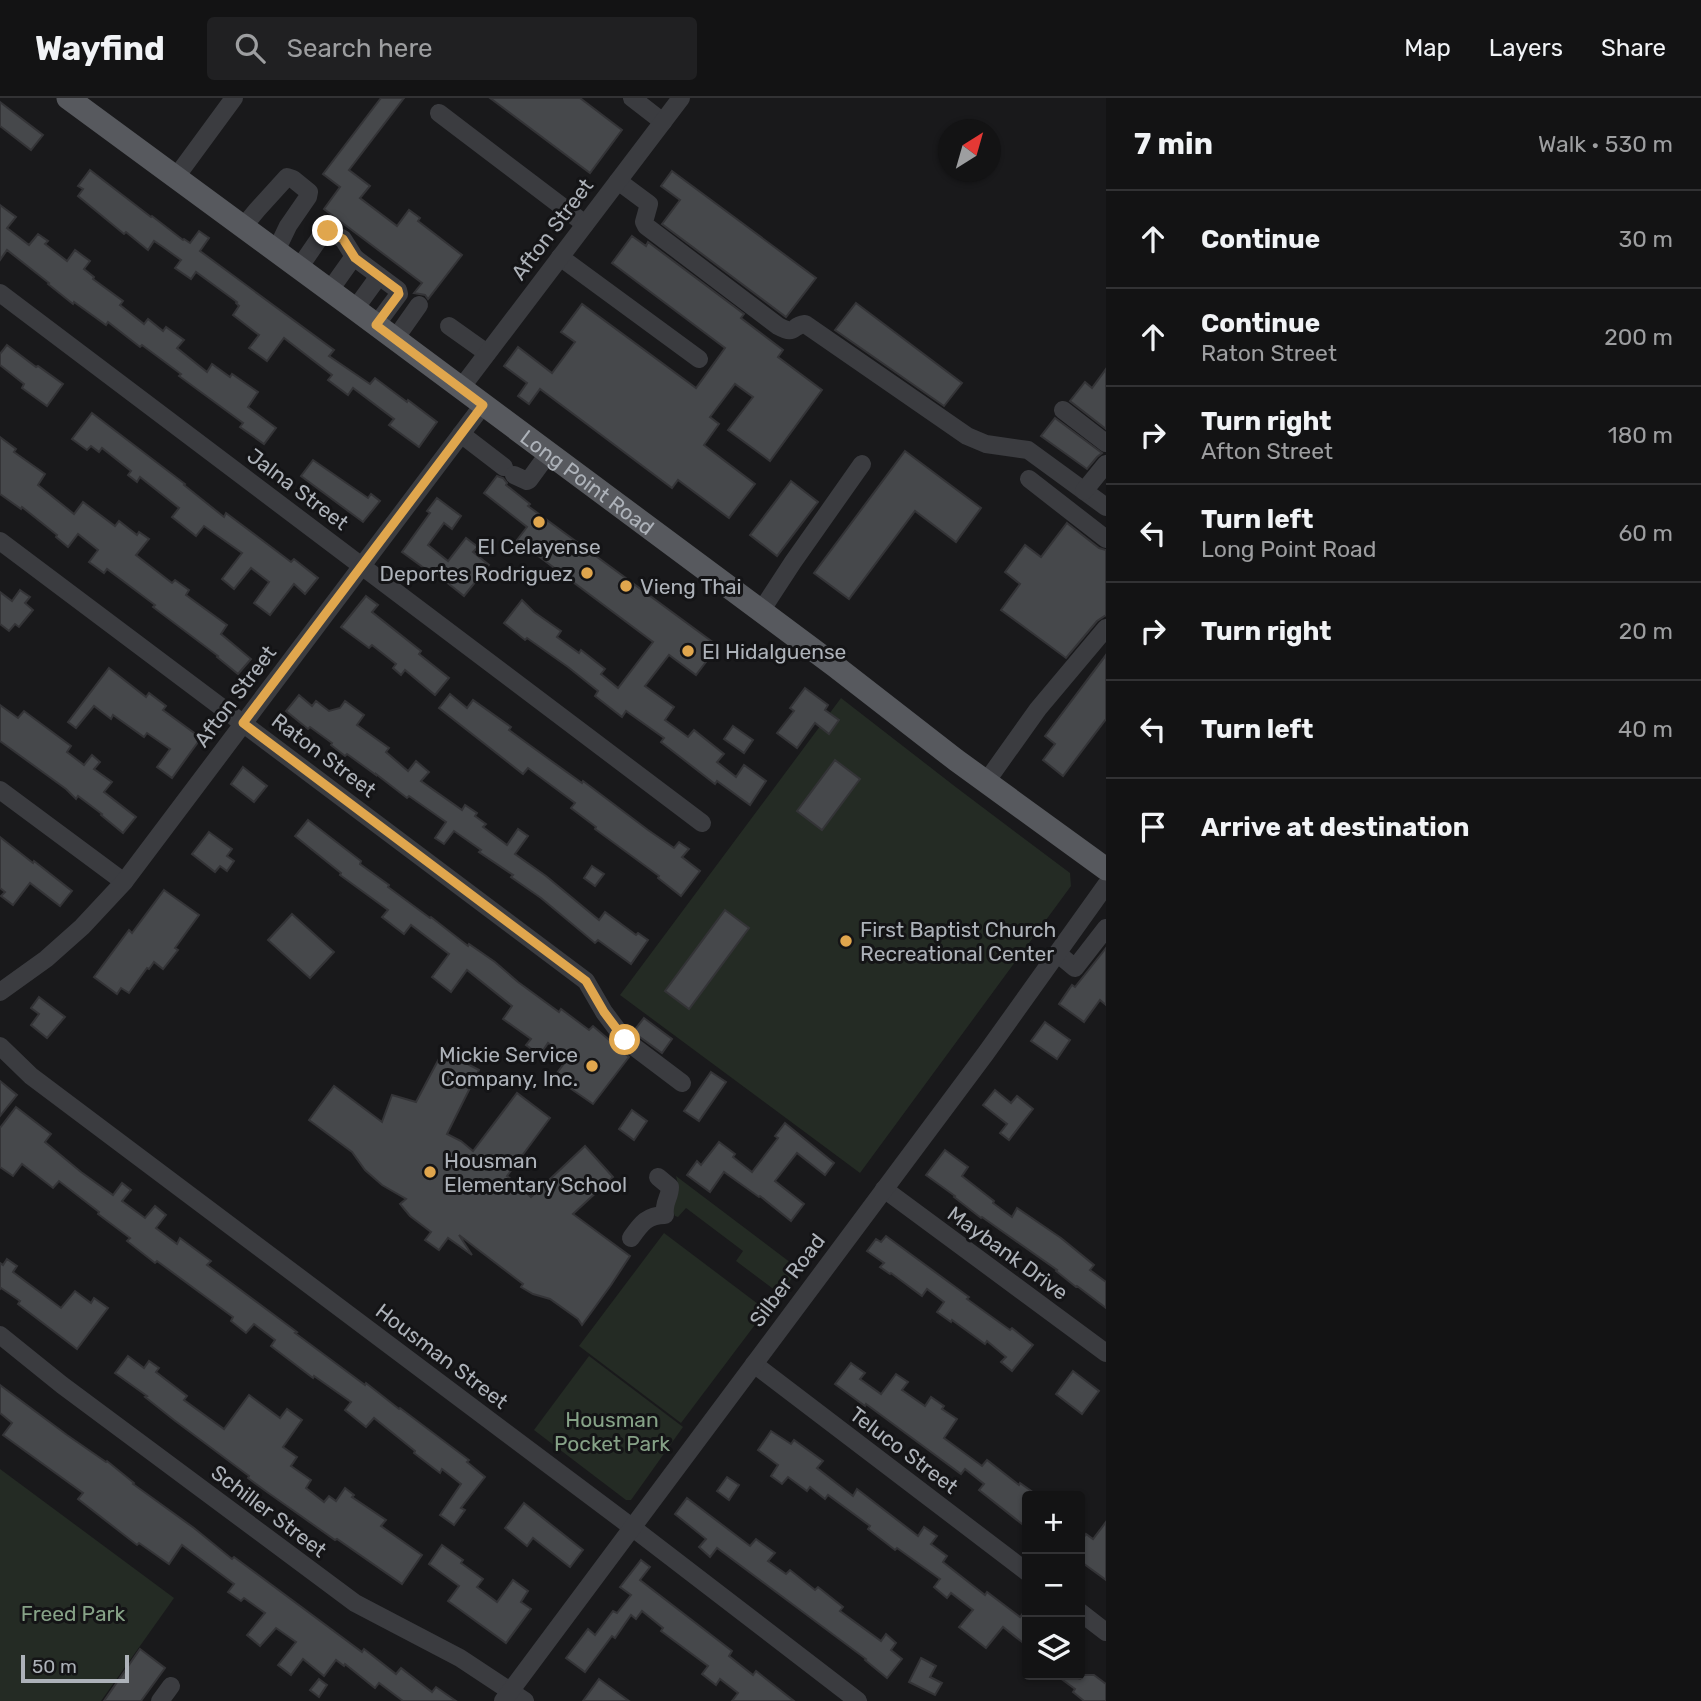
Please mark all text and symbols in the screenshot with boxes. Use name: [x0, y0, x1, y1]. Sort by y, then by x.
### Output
search box: [207, 17, 697, 80]
text: Wayfind: [35, 29, 165, 68]
icon: search: [231, 29, 269, 67]
text: Search here: [287, 33, 433, 64]
text: Map: [1404, 34, 1451, 62]
text: Layers: [1489, 34, 1563, 62]
text: Share: [1601, 34, 1666, 62]
north arrow: [938, 119, 1001, 182]
text: 7 min: [1134, 126, 1213, 162]
text: Walk · 530 m: [1538, 130, 1673, 158]
street label: Afton Street: [506, 173, 598, 285]
route end: [312, 215, 343, 246]
icon: ahead: [1134, 220, 1172, 258]
text: Continue: [1201, 224, 1320, 255]
text: 30 m: [1618, 225, 1673, 253]
text: Continue: [1201, 308, 1320, 339]
icon: ahead: [1134, 318, 1172, 356]
text: 200 m: [1604, 323, 1673, 351]
text: Raton Street: [1201, 339, 1337, 367]
text: Turn right: [1201, 406, 1331, 437]
icon: right: [1134, 416, 1172, 454]
text: 180 m: [1608, 421, 1673, 449]
street label: Long Point Road: [516, 424, 659, 540]
text: Afton Street: [1201, 437, 1333, 465]
street label: Jalna Street: [243, 443, 353, 535]
text: Turn left: [1201, 504, 1313, 535]
marker: El Celayense: [531, 514, 547, 530]
icon: left: [1134, 514, 1172, 552]
text: 60 m: [1618, 519, 1673, 547]
place label: El Celayense: [477, 534, 601, 559]
text: Long Point Road: [1201, 535, 1377, 563]
place label: Deportes Rodriguez: [380, 561, 573, 586]
marker: Deportes Rodriguez: [579, 565, 595, 581]
place label: Vieng Thai: [640, 574, 742, 599]
marker: Vieng Thai: [618, 578, 634, 594]
icon: right: [1134, 612, 1172, 650]
text: Turn right: [1201, 616, 1331, 647]
text: 20 m: [1619, 617, 1673, 645]
place label: El Hidalguense: [702, 639, 846, 664]
street label: Afton Street: [189, 640, 281, 752]
marker: El Hidalguense: [680, 643, 696, 659]
street label: Raton Street: [267, 708, 381, 802]
icon: left: [1134, 710, 1172, 748]
text: Turn left: [1201, 714, 1313, 745]
text: 40 m: [1618, 715, 1673, 743]
icon: arrive: [1134, 808, 1172, 846]
text: Arrive at destination: [1201, 812, 1469, 843]
place label: First Baptist Church Recreational Center: [860, 917, 1056, 966]
marker: First Baptist Church Recreational Center: [838, 933, 854, 949]
route start: [609, 1024, 640, 1055]
place label: Mickie Service Company, Inc.: [439, 1042, 578, 1091]
marker: Mickie Service Company, Inc.: [584, 1058, 600, 1074]
place label: Housman Elementary School: [444, 1148, 627, 1197]
marker: Housman Elementary School: [422, 1164, 438, 1180]
street label: Maybank Drive: [943, 1201, 1073, 1305]
street label: Silber Road: [744, 1229, 830, 1331]
street label: Housman Street: [371, 1298, 513, 1414]
street label: Teluco Street: [845, 1401, 963, 1499]
park label: Housman Pocket Park: [554, 1407, 670, 1456]
street label: Schiller Street: [206, 1460, 332, 1562]
map controls: [1022, 1491, 1085, 1680]
button: +: [1022, 1491, 1085, 1554]
button: −: [1022, 1554, 1085, 1617]
park label: Freed Park: [21, 1601, 125, 1626]
button: layers: [1022, 1617, 1085, 1680]
scale bar: [21, 1652, 130, 1684]
text: 50 m: [32, 1655, 77, 1678]

